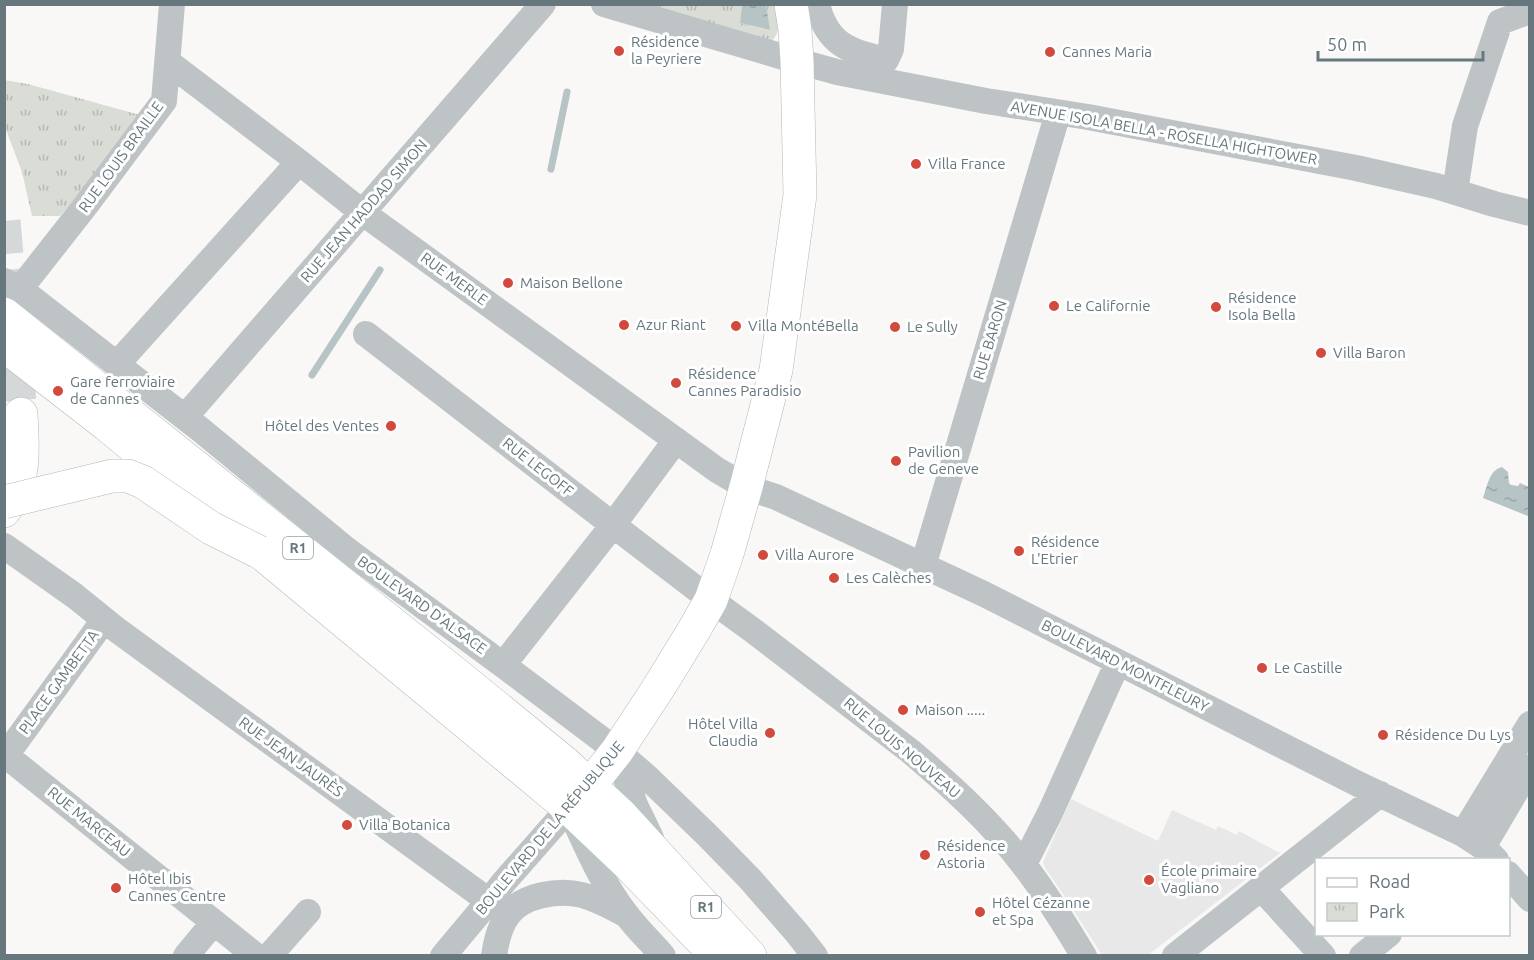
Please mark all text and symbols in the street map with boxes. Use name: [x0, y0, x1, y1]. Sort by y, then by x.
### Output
scale bar: [1318, 24, 1483, 62]
place label: Résidence la Peyriere: [631, 33, 702, 67]
text: 50 m: [1327, 34, 1367, 54]
place label: Cannes Maria: [1062, 43, 1152, 60]
marker: Résidence la Peyriere: [612, 44, 626, 58]
marker: Cannes Maria: [1043, 45, 1057, 59]
street label: AVENUE ISOLA BELLA - ROSELLA HIGHTOWER: [1009, 97, 1319, 168]
street label: RUE LOUIS BRAILLE: [75, 98, 166, 215]
street label: RUE JEAN HADDAD SIMON: [297, 136, 430, 285]
place label: Villa France: [928, 155, 1005, 172]
marker: Villa France: [909, 157, 923, 171]
street label: RUE MERLE: [418, 249, 491, 308]
place label: Maison Bellone: [520, 274, 623, 291]
marker: Maison Bellone: [501, 276, 515, 290]
place label: Résidence Isola Bella: [1228, 289, 1297, 323]
place label: Le Californie: [1066, 297, 1151, 314]
street label: RUE BARON: [969, 298, 1010, 382]
marker: Le Californie: [1047, 299, 1061, 313]
marker: Résidence Isola Bella: [1209, 300, 1223, 314]
place label: Azur Riant: [636, 316, 706, 333]
place label: Villa MontéBella: [748, 317, 859, 334]
marker: Azur Riant: [617, 318, 631, 332]
place label: Le Sully: [907, 318, 958, 335]
marker: Villa MontéBella: [729, 319, 743, 333]
marker: Le Sully: [888, 320, 902, 334]
place label: Villa Baron: [1333, 344, 1406, 361]
marker: Villa Baron: [1314, 346, 1328, 360]
place label: Résidence Cannes Paradisio: [688, 365, 802, 399]
place label: Gare ferroviaire de Cannes: [70, 373, 175, 407]
marker: Résidence Cannes Paradisio: [669, 376, 683, 390]
marker: Gare ferroviaire de Cannes: [51, 384, 65, 398]
place label: Hôtel des Ventes: [265, 417, 379, 434]
marker: Hôtel des Ventes: [384, 419, 398, 433]
street label: RUE LEGOFF: [500, 434, 577, 499]
place label: Pavilion de Geneve: [908, 443, 979, 477]
marker: Pavilion de Geneve: [889, 454, 903, 468]
place label: Résidence L'Etrier: [1031, 533, 1100, 567]
road number: R1: [283, 537, 313, 559]
marker: Résidence L'Etrier: [1012, 544, 1026, 558]
place label: Villa Aurore: [775, 546, 854, 563]
marker: Villa Aurore: [756, 548, 770, 562]
street label: BOULEVARD D'ALSACE: [355, 552, 490, 657]
place label: Les Calèches: [846, 569, 931, 586]
marker: Les Calèches: [827, 571, 841, 585]
street label: BOULEVARD MONTFLEURY: [1039, 616, 1212, 715]
street label: PLACE GAMBETTA: [15, 626, 102, 737]
place label: Le Castille: [1274, 659, 1342, 676]
marker: Le Castille: [1255, 661, 1269, 675]
street label: RUE LOUIS NOUVEAU: [841, 694, 964, 801]
place label: Maison .....: [915, 701, 985, 718]
marker: Maison .....: [896, 703, 910, 717]
street label: RUE JEAN JAURÈS: [236, 713, 347, 800]
place label: Hôtel Villa Claudia: [688, 715, 758, 749]
marker: Hôtel Villa Claudia: [763, 726, 777, 740]
place label: Résidence Du Lys: [1395, 726, 1511, 743]
marker: Résidence Du Lys: [1376, 728, 1390, 742]
street label: BOULEVARD DE LA RÉPUBLIQUE: [472, 737, 627, 918]
street label: RUE MARCEAU: [45, 783, 134, 860]
place label: Villa Botanica: [359, 816, 450, 833]
marker: Villa Botanica: [340, 818, 354, 832]
place label: Résidence Astoria: [937, 837, 1006, 871]
marker: Résidence Astoria: [918, 848, 932, 862]
legend: [1315, 858, 1510, 936]
place label: École primaire Vagliano: [1161, 862, 1257, 896]
place label: Hôtel Ibis Cannes Centre: [128, 870, 226, 904]
text: Road: [1369, 871, 1411, 891]
marker: École primaire Vagliano: [1142, 873, 1156, 887]
marker: Hôtel Ibis Cannes Centre: [109, 881, 123, 895]
place label: Hôtel Cézanne et Spa: [992, 894, 1090, 928]
road number: R1: [691, 896, 721, 918]
text: Park: [1369, 901, 1405, 921]
marker: Hôtel Cézanne et Spa: [973, 905, 987, 919]

